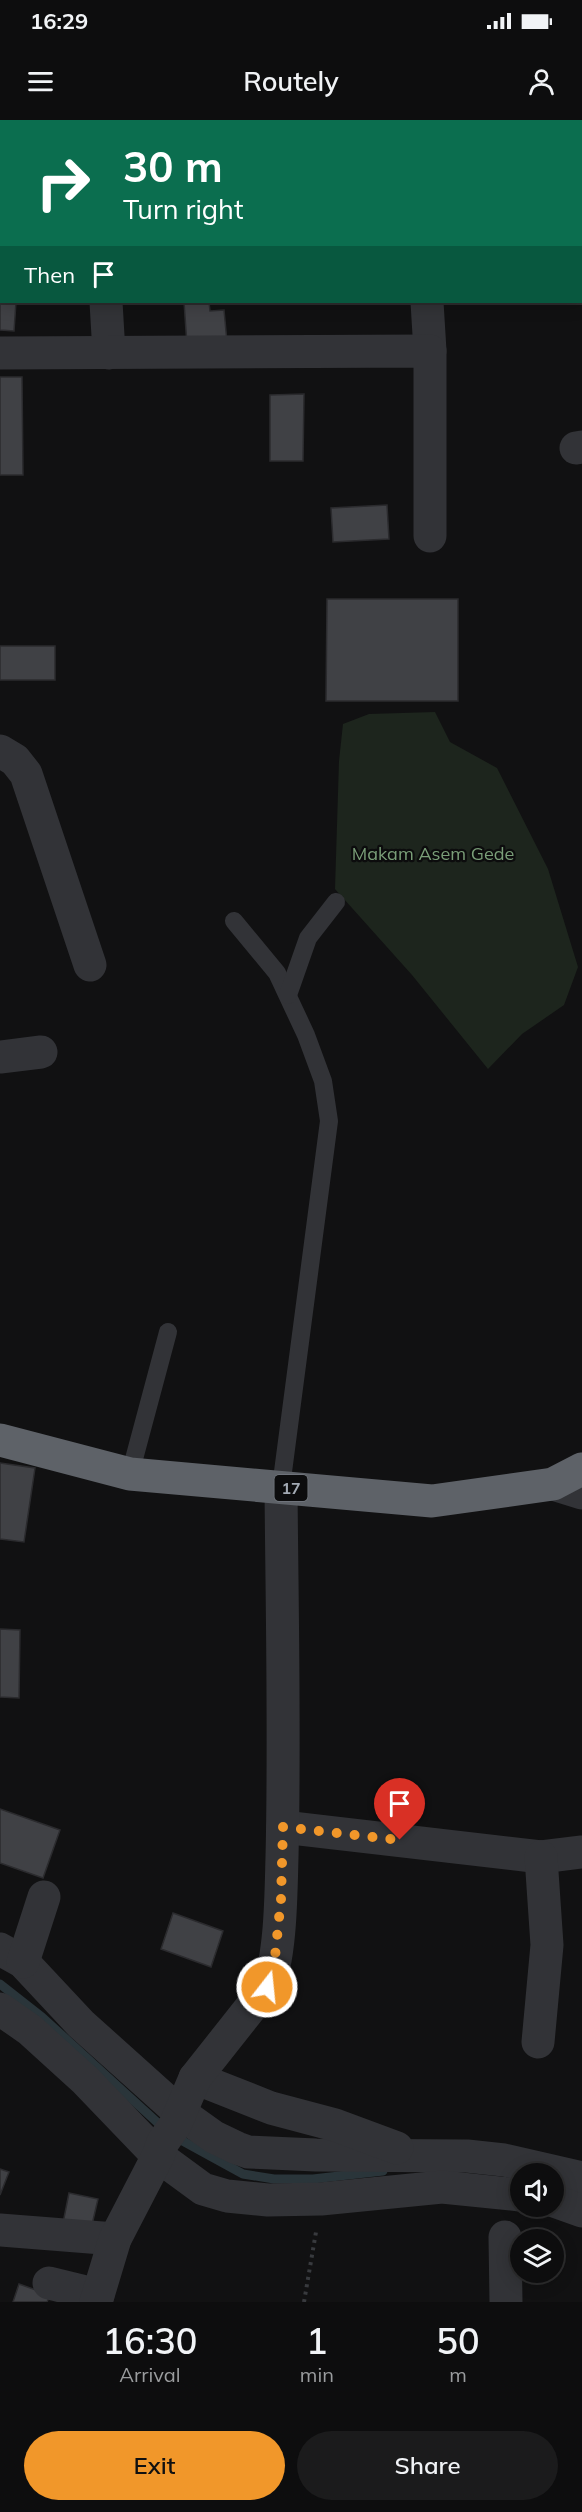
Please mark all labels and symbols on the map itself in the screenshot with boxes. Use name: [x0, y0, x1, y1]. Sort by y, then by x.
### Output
park label: Makam Asem Gede: [352, 842, 514, 865]
road number: 17: [274, 1475, 308, 1501]
pin: [374, 1778, 425, 1840]
position arrow: [235, 1955, 299, 2019]

